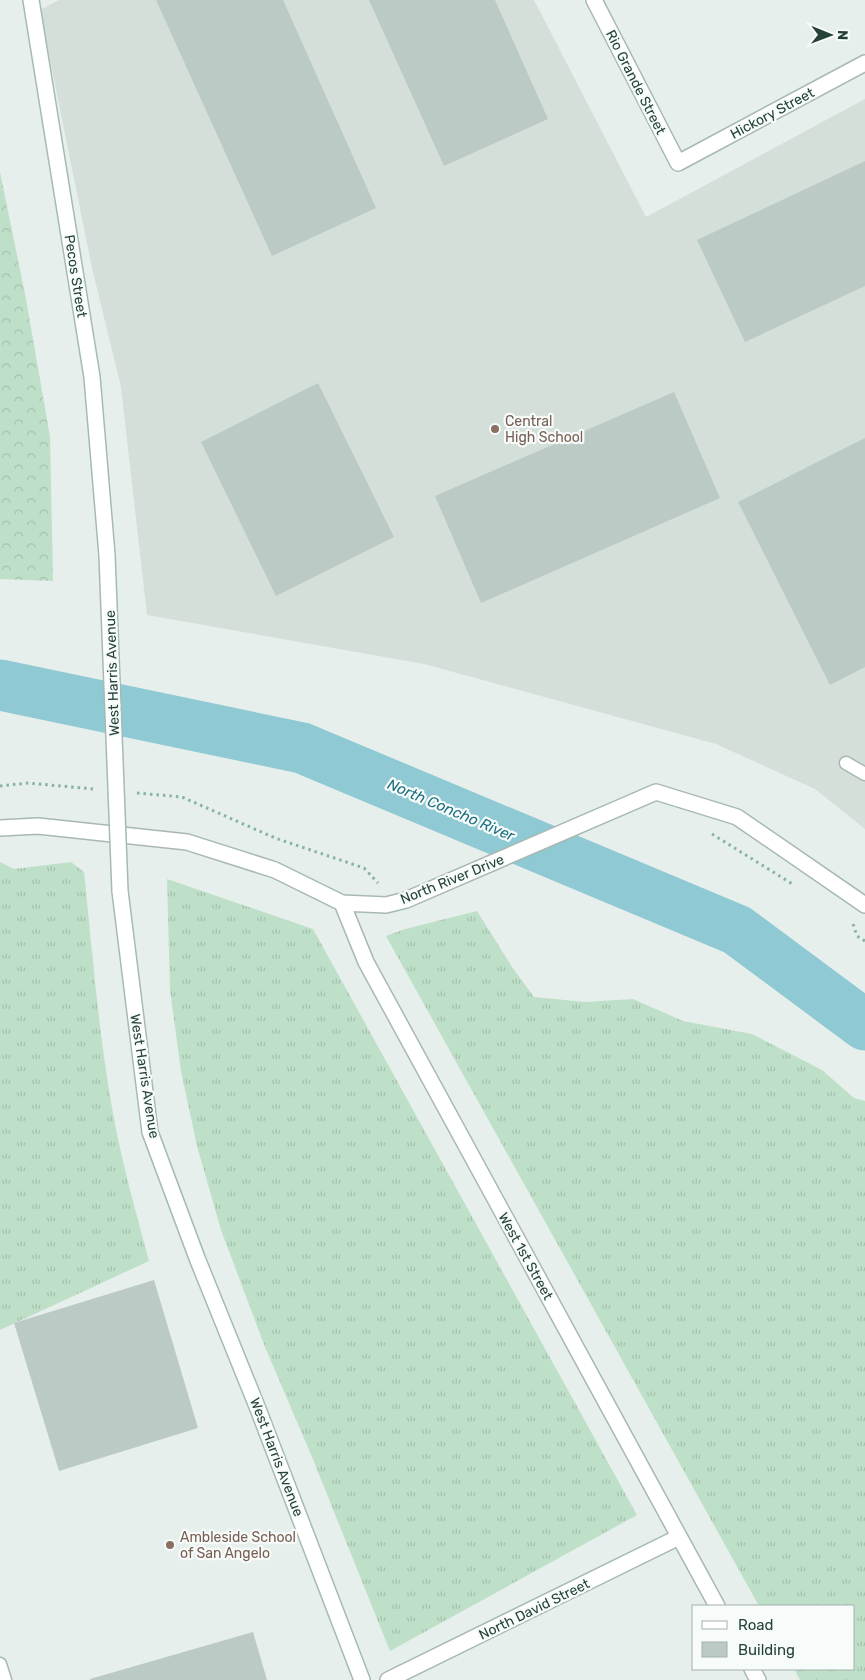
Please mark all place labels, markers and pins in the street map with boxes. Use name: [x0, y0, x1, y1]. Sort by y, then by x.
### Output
place label: Central High School: [505, 413, 583, 446]
marker: Central High School: [489, 423, 501, 435]
place label: Ambleside School of San Angelo: [180, 1529, 296, 1562]
marker: Ambleside School of San Angelo: [164, 1539, 176, 1551]

